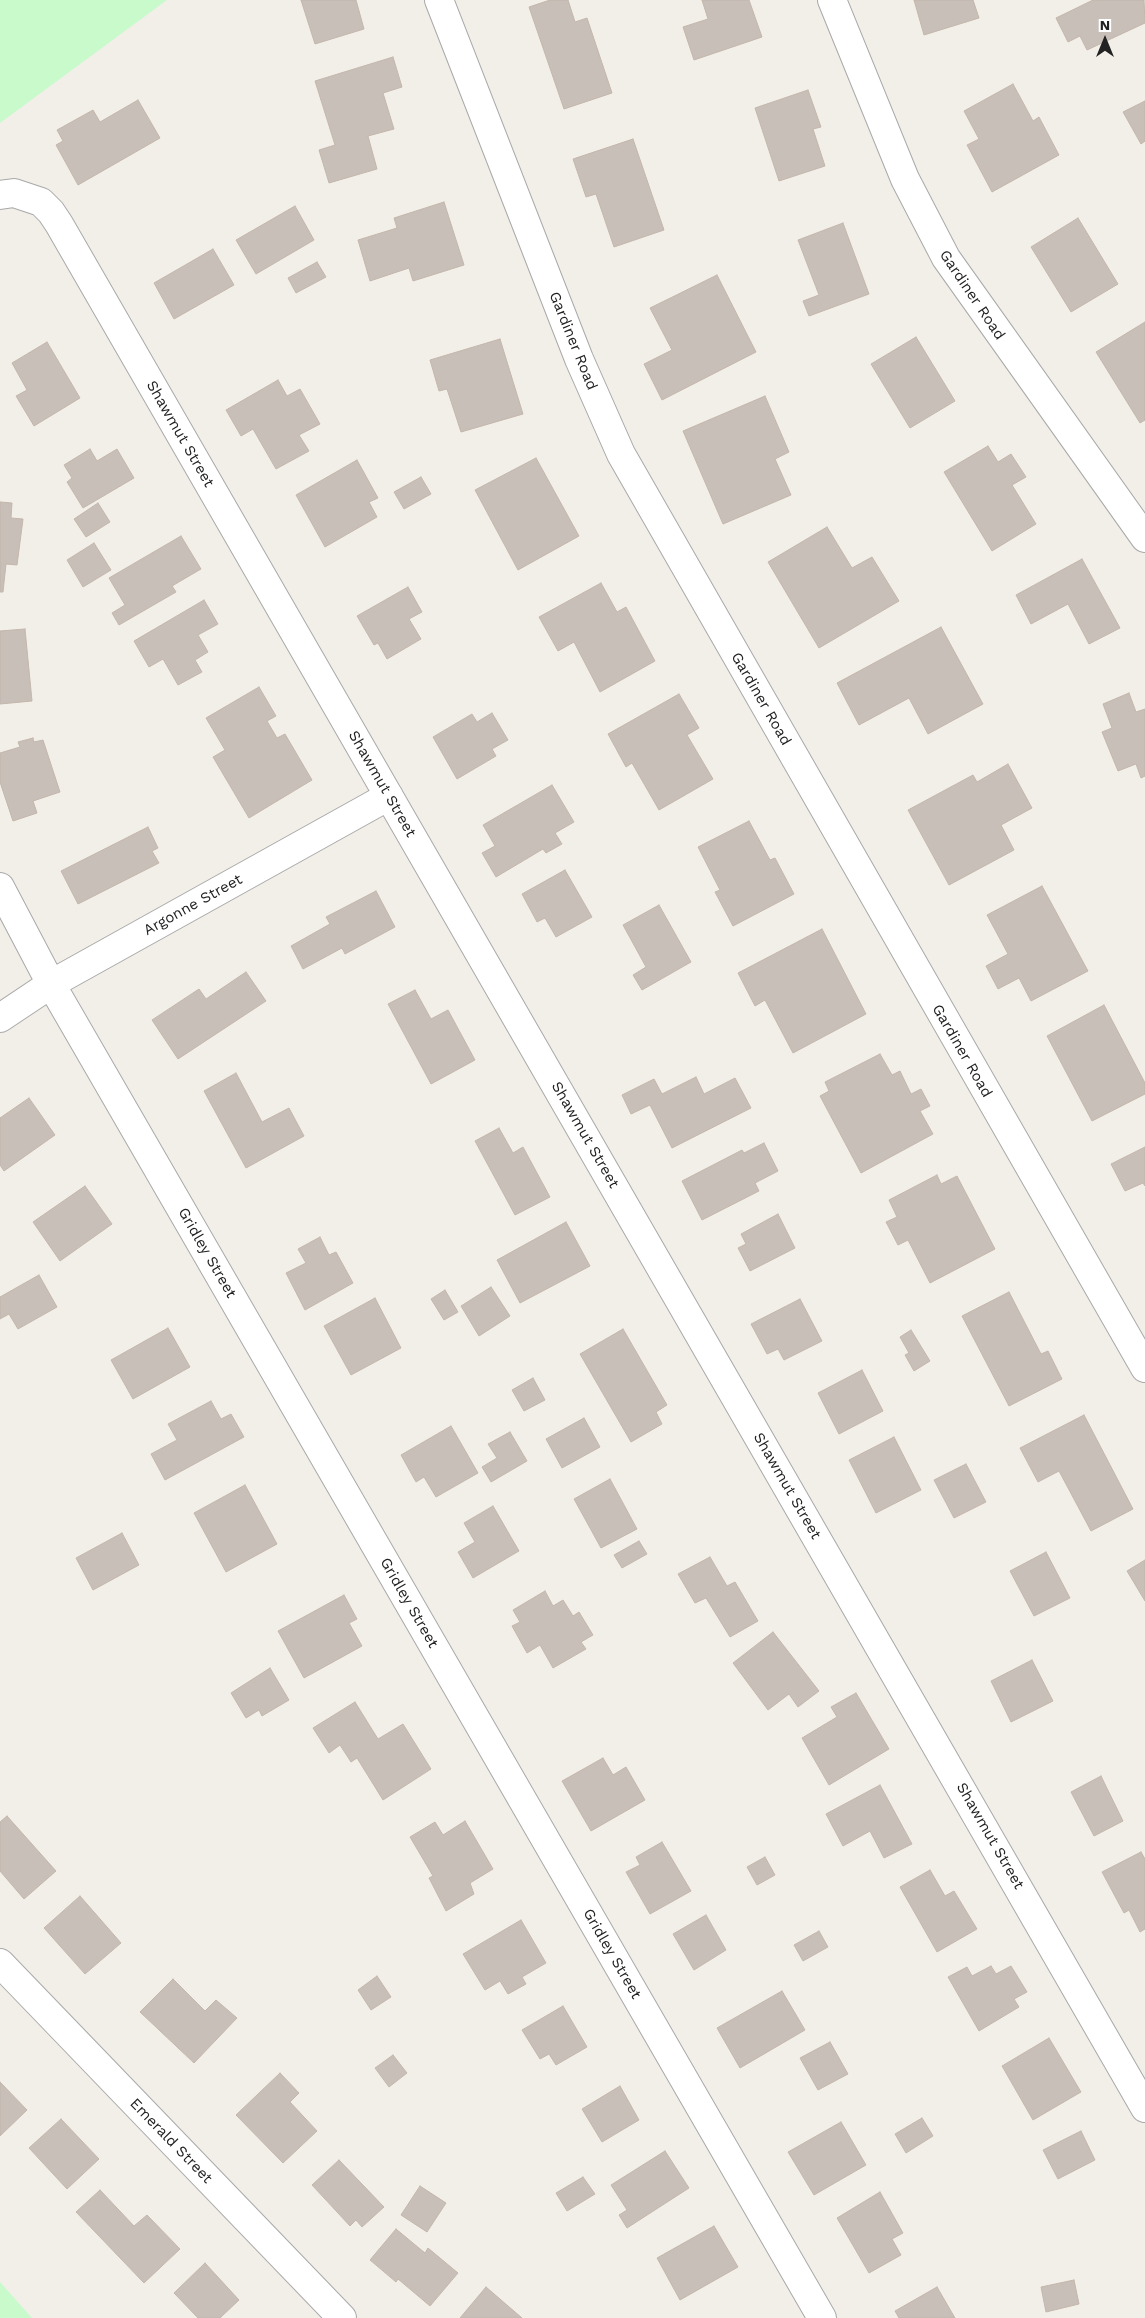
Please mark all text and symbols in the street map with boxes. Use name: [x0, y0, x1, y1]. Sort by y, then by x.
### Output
north arrow: [1080, 15, 1130, 65]
text: N: [1100, 17, 1110, 33]
street label: Gardiner Road: [935, 247, 1009, 343]
street label: Gardiner Road: [545, 289, 601, 393]
street label: Shawmut Street: [142, 378, 218, 490]
street label: Gardiner Road: [727, 649, 795, 749]
street label: Shawmut Street: [344, 728, 420, 840]
street label: Argonne Street: [140, 870, 246, 940]
street label: Gardiner Road: [928, 1001, 996, 1101]
street label: Shawmut Street: [547, 1079, 623, 1191]
street label: Gridley Street: [174, 1205, 240, 1301]
street label: Shawmut Street: [749, 1430, 825, 1542]
street label: Gridley Street: [376, 1555, 442, 1651]
street label: Shawmut Street: [952, 1780, 1028, 1892]
street label: Gridley Street: [579, 1906, 645, 2002]
street label: Emerald Street: [126, 2095, 216, 2187]

